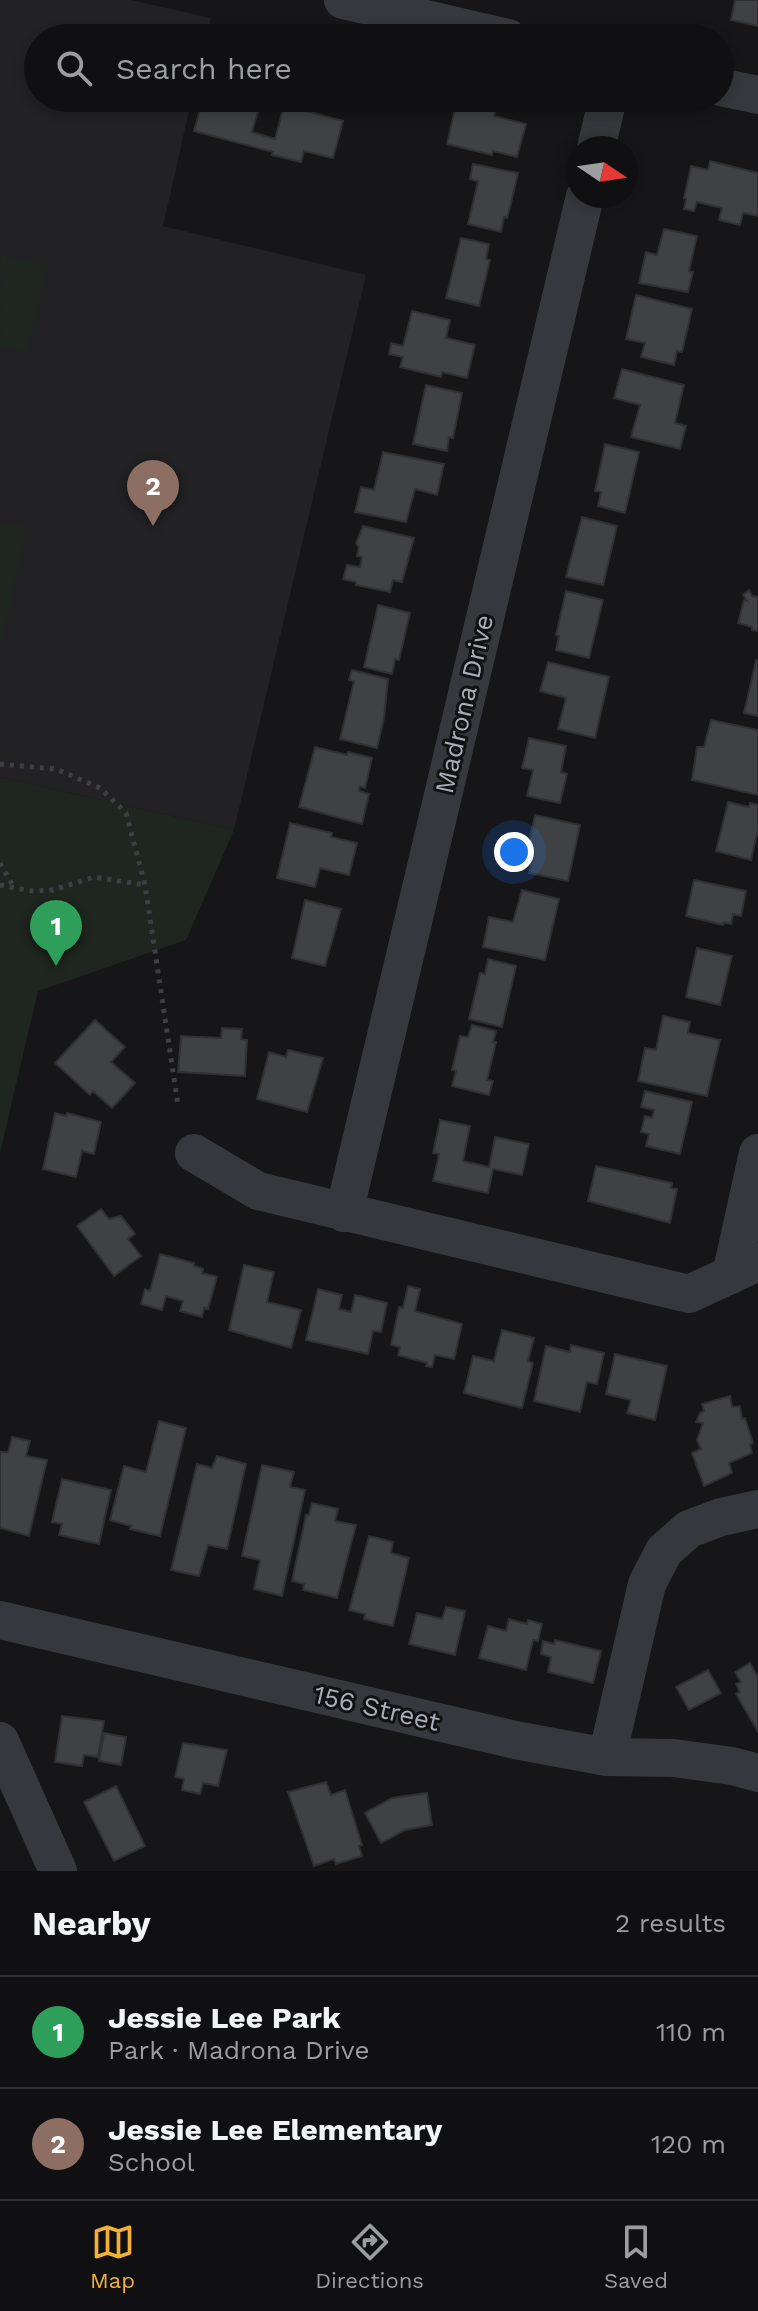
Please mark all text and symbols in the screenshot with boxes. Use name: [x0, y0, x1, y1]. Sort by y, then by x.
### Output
search box: [24, 24, 734, 112]
icon: search: [52, 46, 96, 90]
text: Search here: [116, 51, 292, 86]
north arrow: [566, 136, 638, 208]
pin: 2: [127, 460, 179, 526]
street label: Madrona Drive: [429, 612, 499, 796]
your location: [494, 832, 534, 872]
pin: 1: [30, 900, 82, 966]
street label: 156 Street: [311, 1679, 443, 1737]
text: Nearby: [32, 1903, 151, 1943]
text: 2 results: [615, 1908, 726, 1938]
text: Jessie Lee Park: [108, 2000, 341, 2035]
text: 1: [52, 2017, 64, 2047]
text: 110 m: [656, 2017, 726, 2047]
text: Park · Madrona Drive: [108, 2035, 370, 2065]
text: Jessie Lee Elementary: [108, 2112, 442, 2147]
text: 2: [50, 2129, 66, 2159]
text: 120 m: [651, 2129, 726, 2159]
text: School: [108, 2147, 194, 2177]
tab: Map: [90, 2220, 135, 2293]
tab: Directions: [315, 2220, 424, 2293]
tab: Saved: [604, 2220, 668, 2293]

